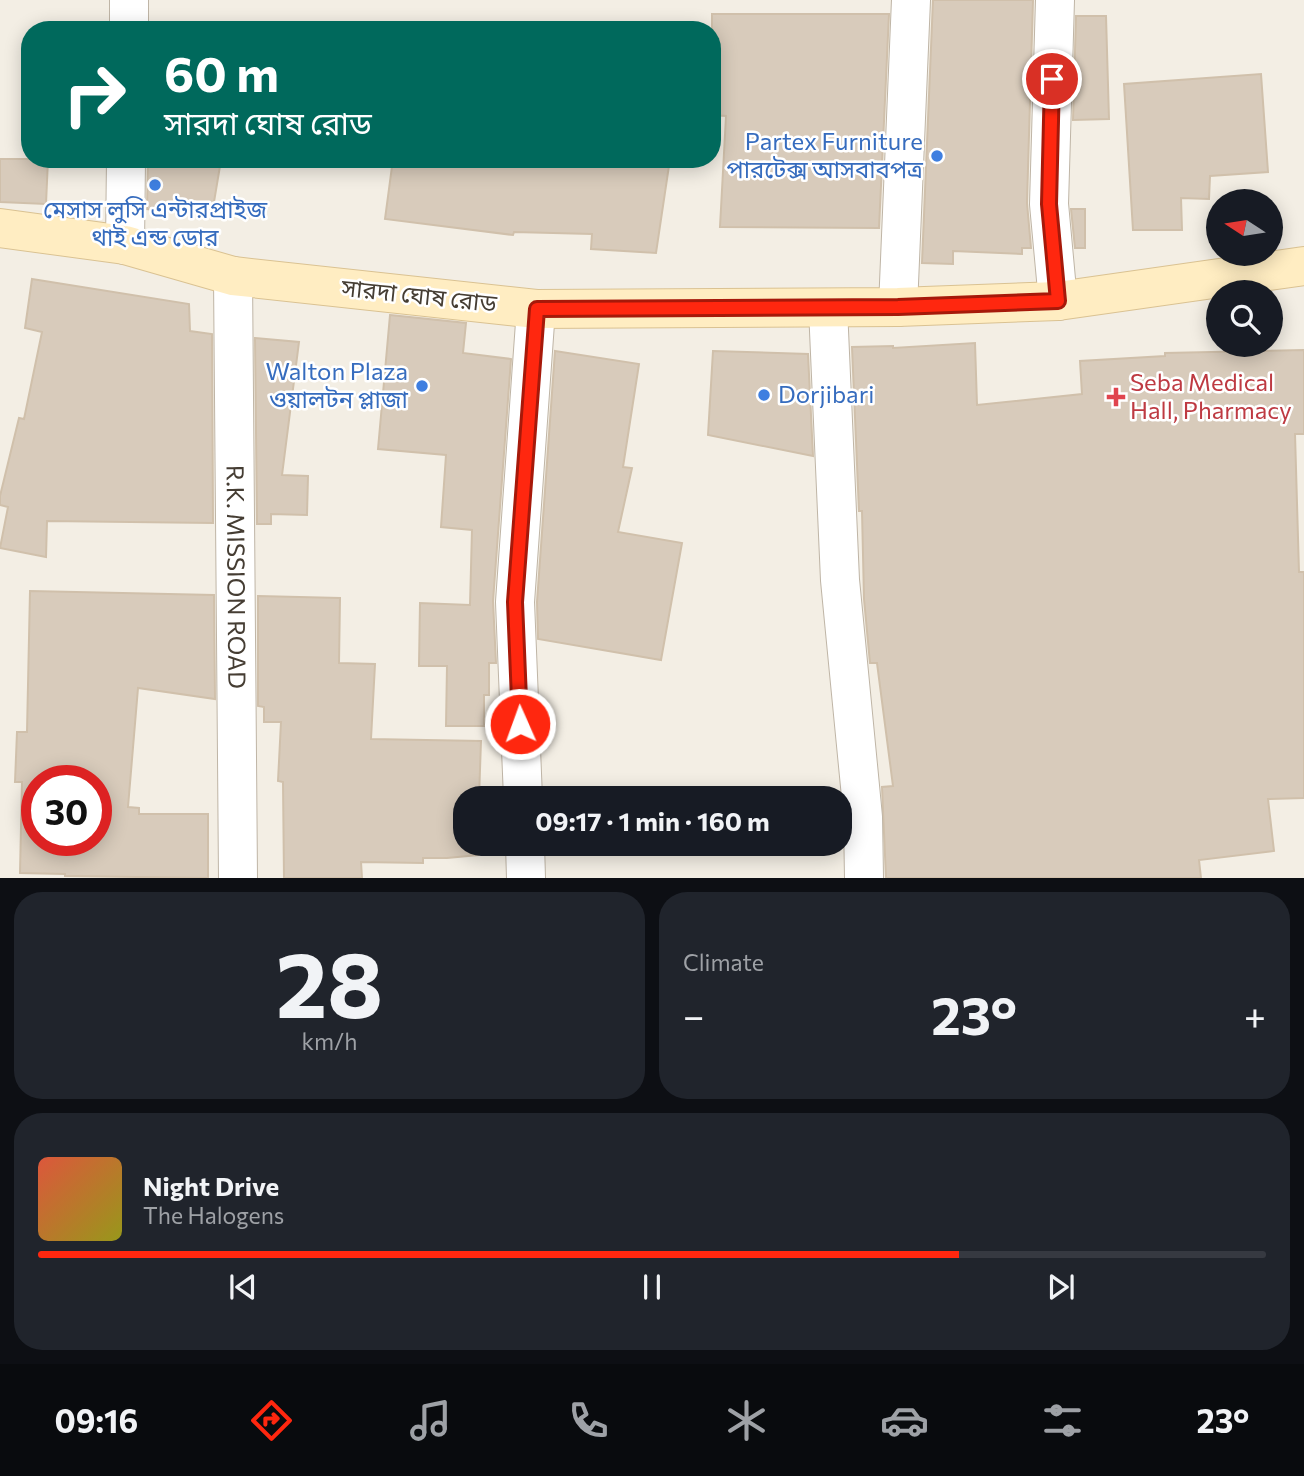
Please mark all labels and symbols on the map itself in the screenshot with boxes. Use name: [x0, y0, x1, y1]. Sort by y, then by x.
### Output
pin: [1022, 49, 1082, 109]
place label: Partex Furniture পারটেক্স আসবাবপত্র: [727, 126, 924, 183]
marker: Partex Furniture পারটেক্স আসবাবপত্র: [929, 148, 945, 164]
marker: মেসাস লুসি এন্টারপ্রাইজ থাই এন্ড ডোর: [147, 177, 163, 193]
north arrow: [1206, 189, 1283, 266]
place label: মেসাস লুসি এন্টারপ্রাইজ থাই এন্ড ডোর: [43, 194, 267, 251]
street label: সারদা ঘোষ রোড: [339, 272, 499, 317]
place label: Walton Plaza ওয়ালটন প্লাজা: [266, 356, 409, 413]
place label: Seba Medical Hall, Pharmacy: [1130, 367, 1292, 424]
marker: Walton Plaza ওয়ালটন প্লাজা: [414, 378, 430, 394]
place label: Dorjibari: [778, 379, 874, 408]
marker: Dorjibari: [756, 387, 772, 403]
marker: Seba Medical Hall, Pharmacy: [1108, 389, 1124, 405]
street label: R.K. MISSION ROAD: [222, 465, 252, 689]
position arrow: [483, 687, 557, 761]
speed limit sign: 30: [21, 765, 112, 856]

